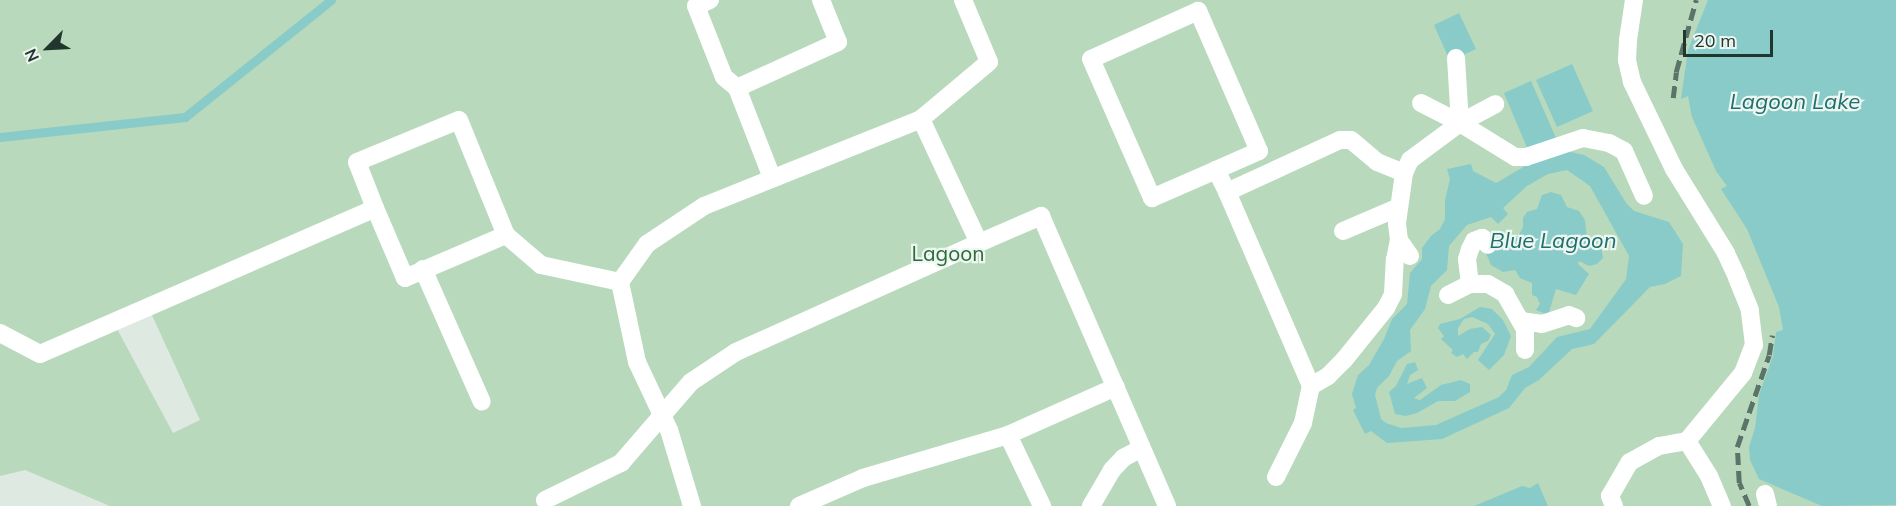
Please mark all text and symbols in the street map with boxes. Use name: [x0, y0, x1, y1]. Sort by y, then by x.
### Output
north arrow: [18, 18, 78, 78]
scale bar: [1686, 18, 1776, 56]
text: 20 m: [1694, 29, 1736, 52]
text: N: [20, 46, 43, 65]
water label: Lagoon Lake: [1730, 89, 1860, 115]
water label: Blue Lagoon: [1489, 228, 1617, 254]
park label: Lagoon: [912, 240, 984, 266]

